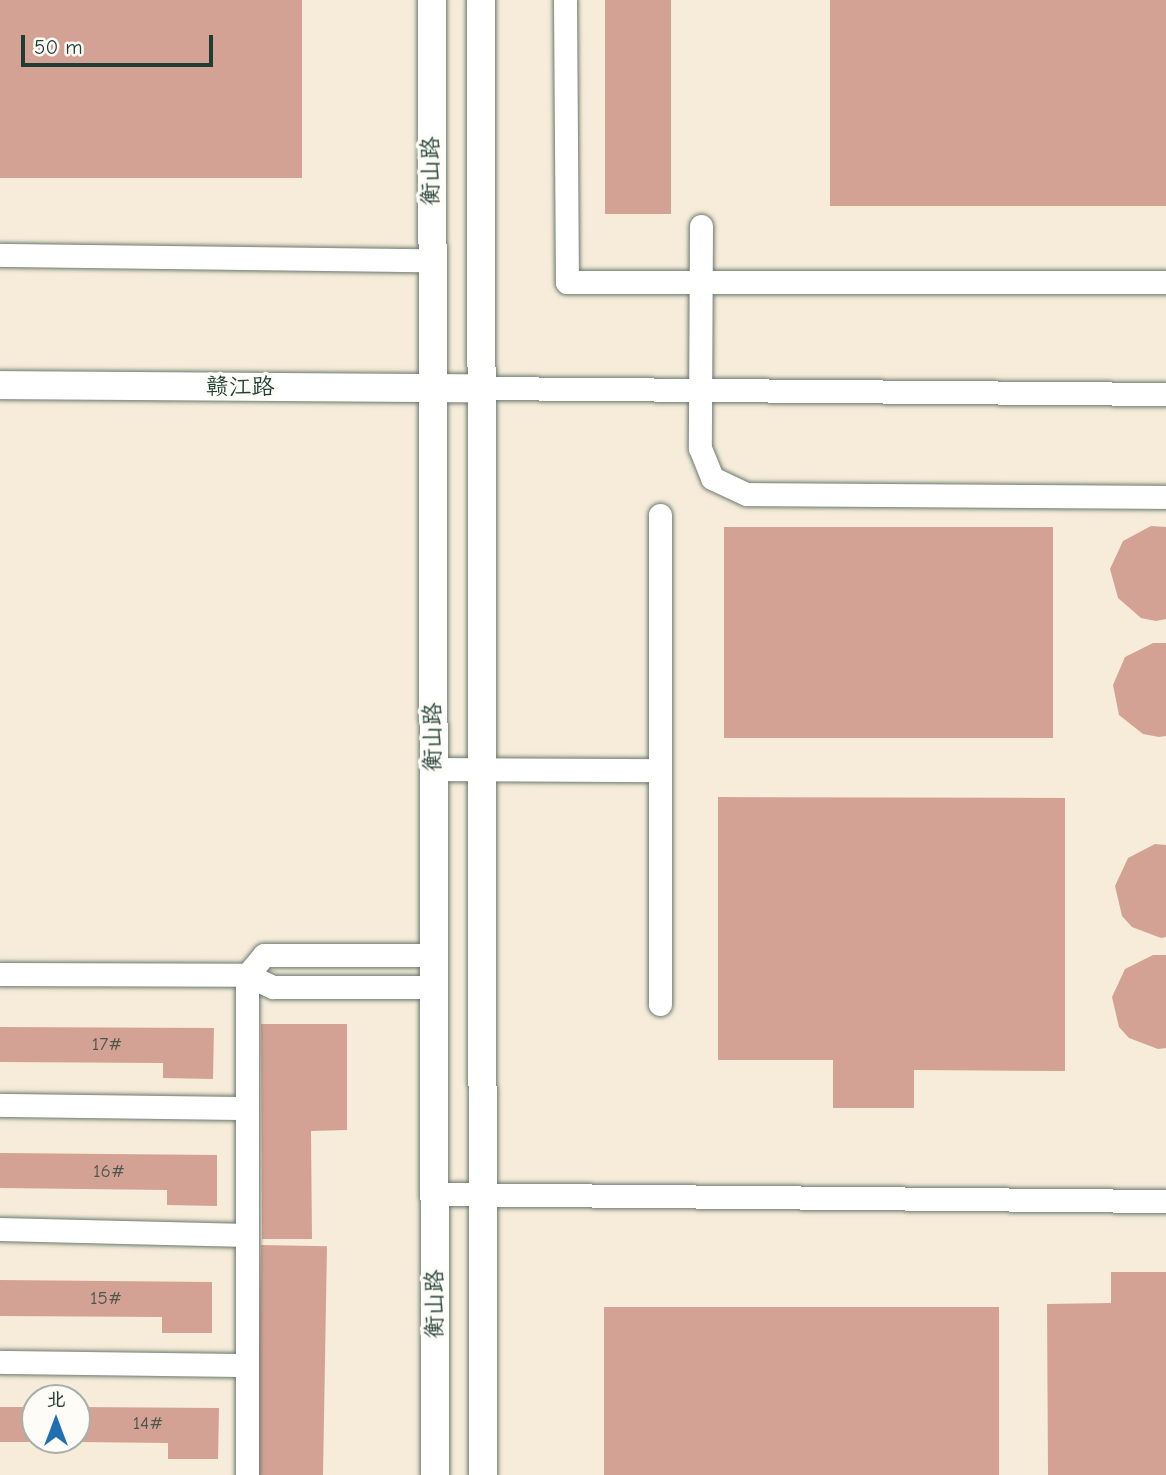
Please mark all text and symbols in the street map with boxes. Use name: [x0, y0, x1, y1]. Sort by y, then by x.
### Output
scale bar: [24, 21, 217, 65]
text: 50 m: [34, 35, 83, 59]
street label: 衡山路: [417, 137, 445, 205]
street label: 赣江路: [206, 373, 274, 401]
street label: 衡山路: [419, 703, 447, 771]
house number: 17#: [92, 1034, 122, 1056]
house number: 16#: [93, 1161, 125, 1183]
street label: 衡山路: [421, 1270, 449, 1338]
house number: 15#: [90, 1288, 122, 1310]
north arrow: [21, 1384, 91, 1454]
text: 北: [46, 1389, 66, 1411]
house number: 14#: [133, 1413, 163, 1435]

